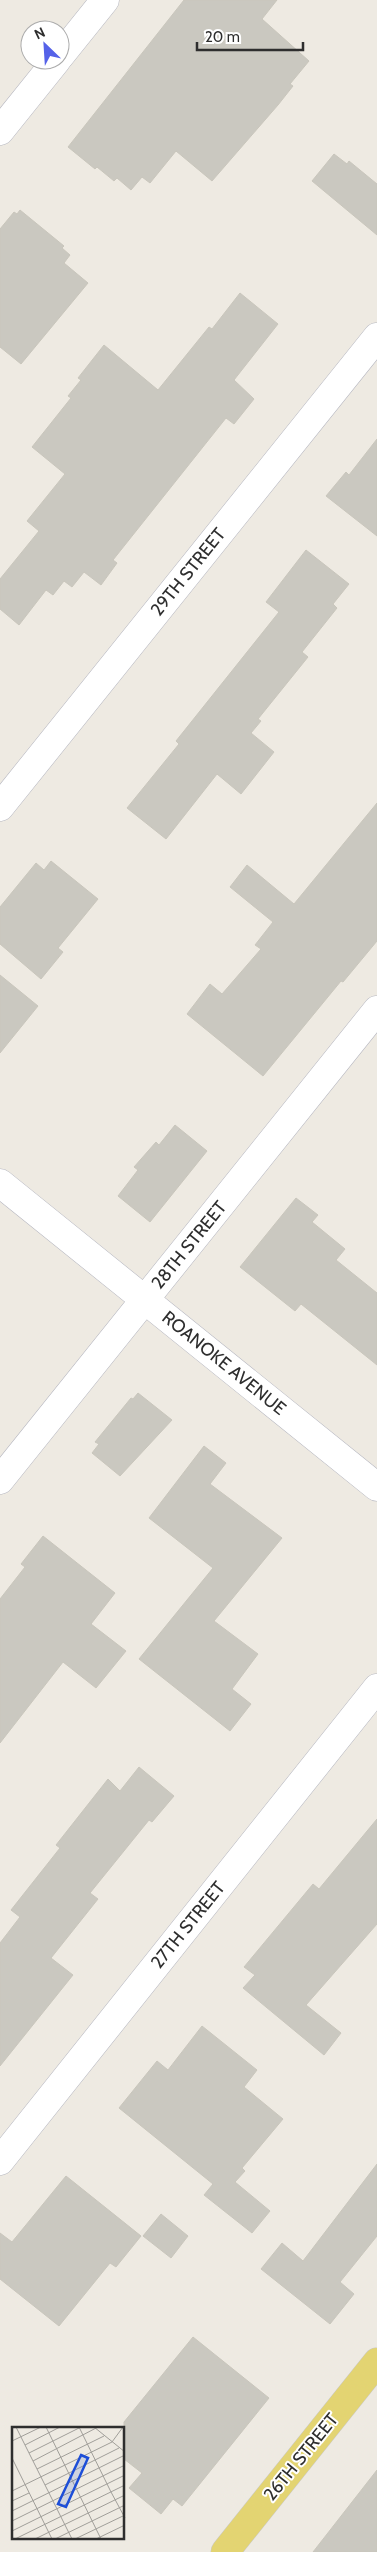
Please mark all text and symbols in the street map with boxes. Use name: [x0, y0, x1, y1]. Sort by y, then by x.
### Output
north arrow: [20, 20, 70, 70]
scale bar: [197, 20, 303, 52]
text: N: [31, 23, 48, 43]
text: 20 m: [205, 28, 240, 46]
street label: 29TH STREET: [146, 523, 230, 620]
street label: 28TH STREET: [147, 1196, 231, 1294]
street label: ROANOKE AVENUE: [158, 1306, 290, 1420]
street label: 27TH STREET: [146, 1877, 230, 1973]
street label: 26TH STREET: [259, 2409, 343, 2505]
inset map: [12, 2427, 125, 2540]

